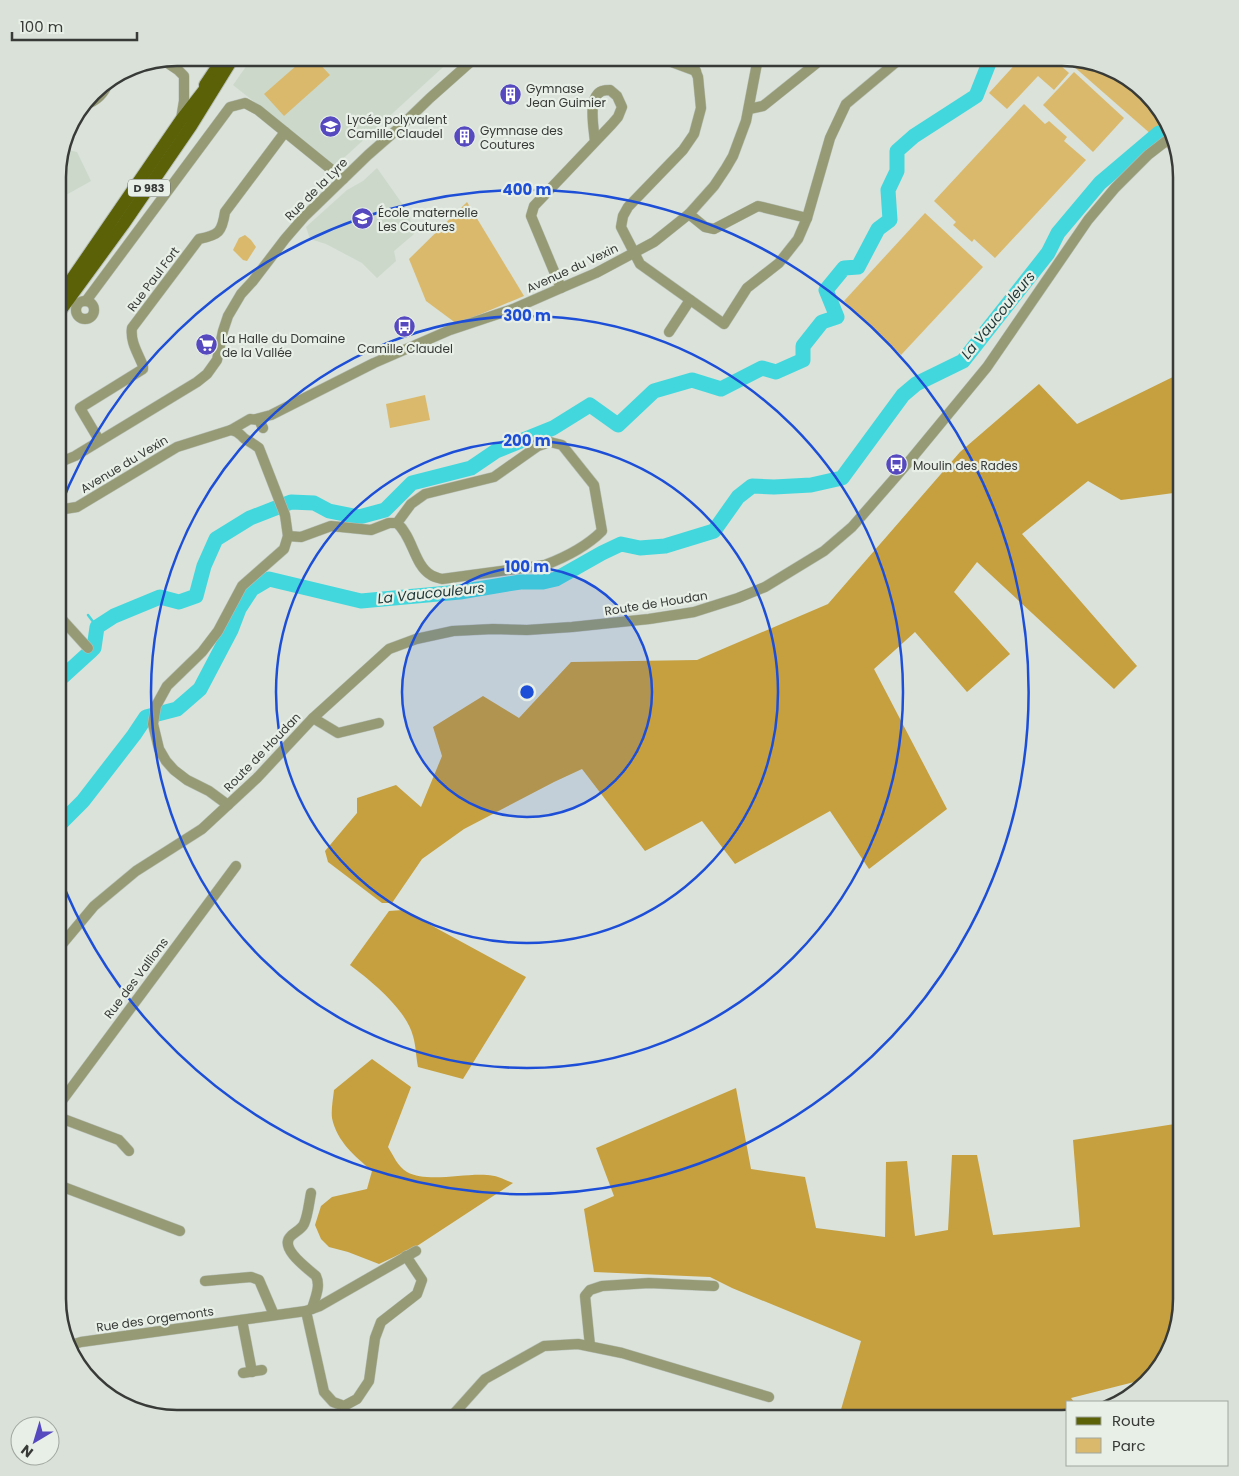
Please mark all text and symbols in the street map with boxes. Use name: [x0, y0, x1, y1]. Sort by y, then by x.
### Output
scale bar: [12, 10, 138, 42]
text: 100 m: [20, 16, 63, 37]
place label: Gymnase Jean Guimier: [526, 80, 607, 111]
building icon: Gymnase Jean Guimier: [498, 83, 522, 107]
place label: Lycée polyvalent Camille Claudel: [347, 111, 447, 142]
school or university icon: Lycée polyvalent Camille Claudel: [319, 114, 343, 138]
place label: Gymnase des Coutures: [480, 122, 563, 153]
building icon: Gymnase des Coutures: [452, 125, 476, 149]
street label: Rue de la Lyre: [281, 154, 351, 224]
text: 400 m: [503, 179, 552, 200]
road number: D 983: [128, 180, 170, 197]
place label: École maternelle Les Coutures: [378, 204, 478, 235]
school or university icon: École maternelle Les Coutures: [350, 207, 374, 231]
street label: Avenue du Vexin: [523, 239, 621, 297]
street label: Rue Paul Fort: [123, 243, 183, 315]
water label: La Vaucouleurs: [956, 267, 1040, 363]
text: 300 m: [503, 305, 551, 326]
bus stop icon: Camille Claudel: [393, 315, 417, 339]
place label: La Halle du Domaine de la Vallée: [222, 330, 345, 361]
supermarket icon: La Halle du Domaine de la Vallée: [194, 333, 218, 357]
place label: Camille Claudel: [357, 340, 453, 357]
text: 200 m: [503, 430, 551, 451]
street label: Avenue du Vexin: [77, 431, 171, 497]
bus stop icon: Moulin des Rades: [885, 453, 909, 477]
place label: Moulin des Rades: [913, 457, 1018, 474]
text: 100 m: [505, 556, 549, 577]
water label: La Vaucouleurs: [376, 577, 486, 609]
street label: Route de Houdan: [603, 586, 709, 620]
centre of rings: [518, 683, 536, 701]
street label: Route de Houdan: [220, 709, 304, 795]
street label: Rue des Vallions: [100, 934, 172, 1022]
street label: Rue des Orgemonts: [95, 1302, 215, 1336]
legend: [1066, 1401, 1229, 1466]
text: Route: [1112, 1410, 1155, 1431]
north arrow: [10, 1416, 60, 1466]
text: Parc: [1112, 1435, 1146, 1456]
text: N: [17, 1440, 37, 1462]

